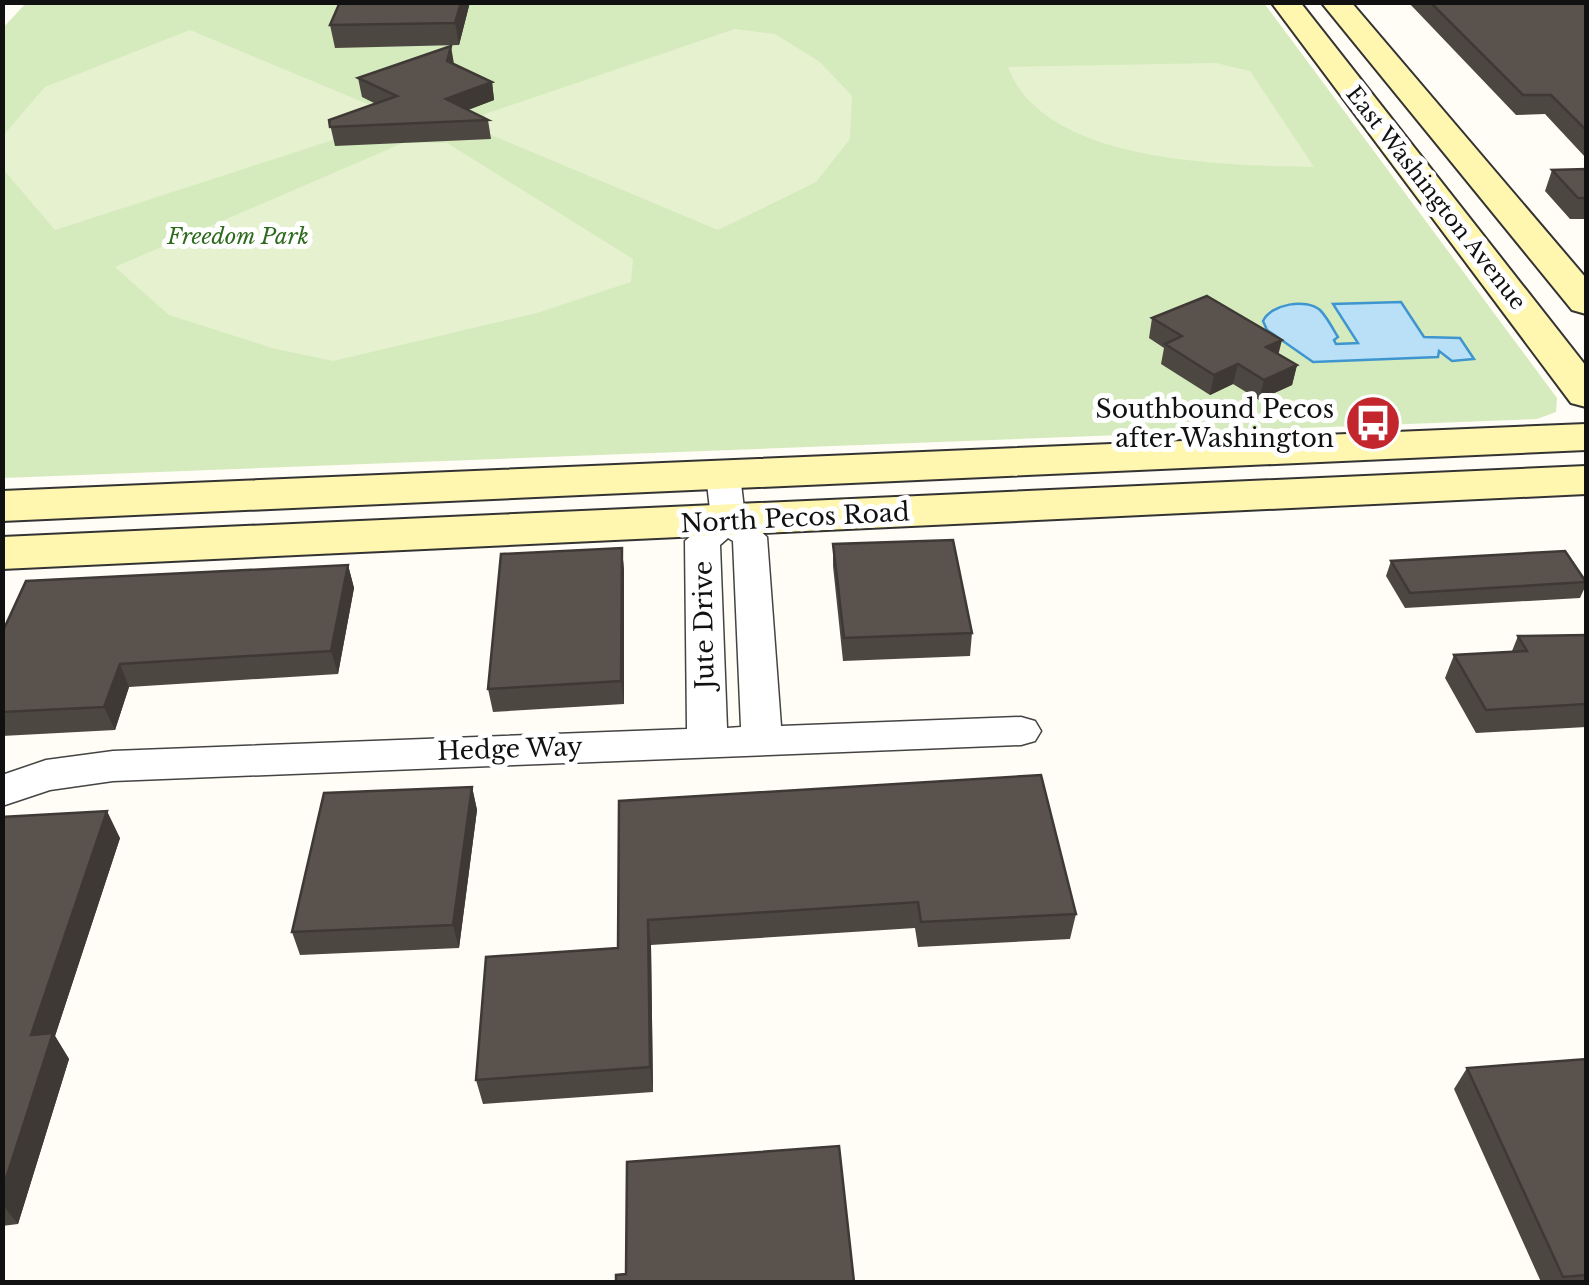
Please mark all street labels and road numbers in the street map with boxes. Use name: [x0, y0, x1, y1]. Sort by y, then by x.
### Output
street label: East Washington Avenue: [1340, 81, 1532, 315]
street label: North Pecos Road: [680, 497, 910, 539]
street label: Jute Drive: [687, 560, 721, 693]
street label: Hedge Way: [437, 731, 583, 767]

